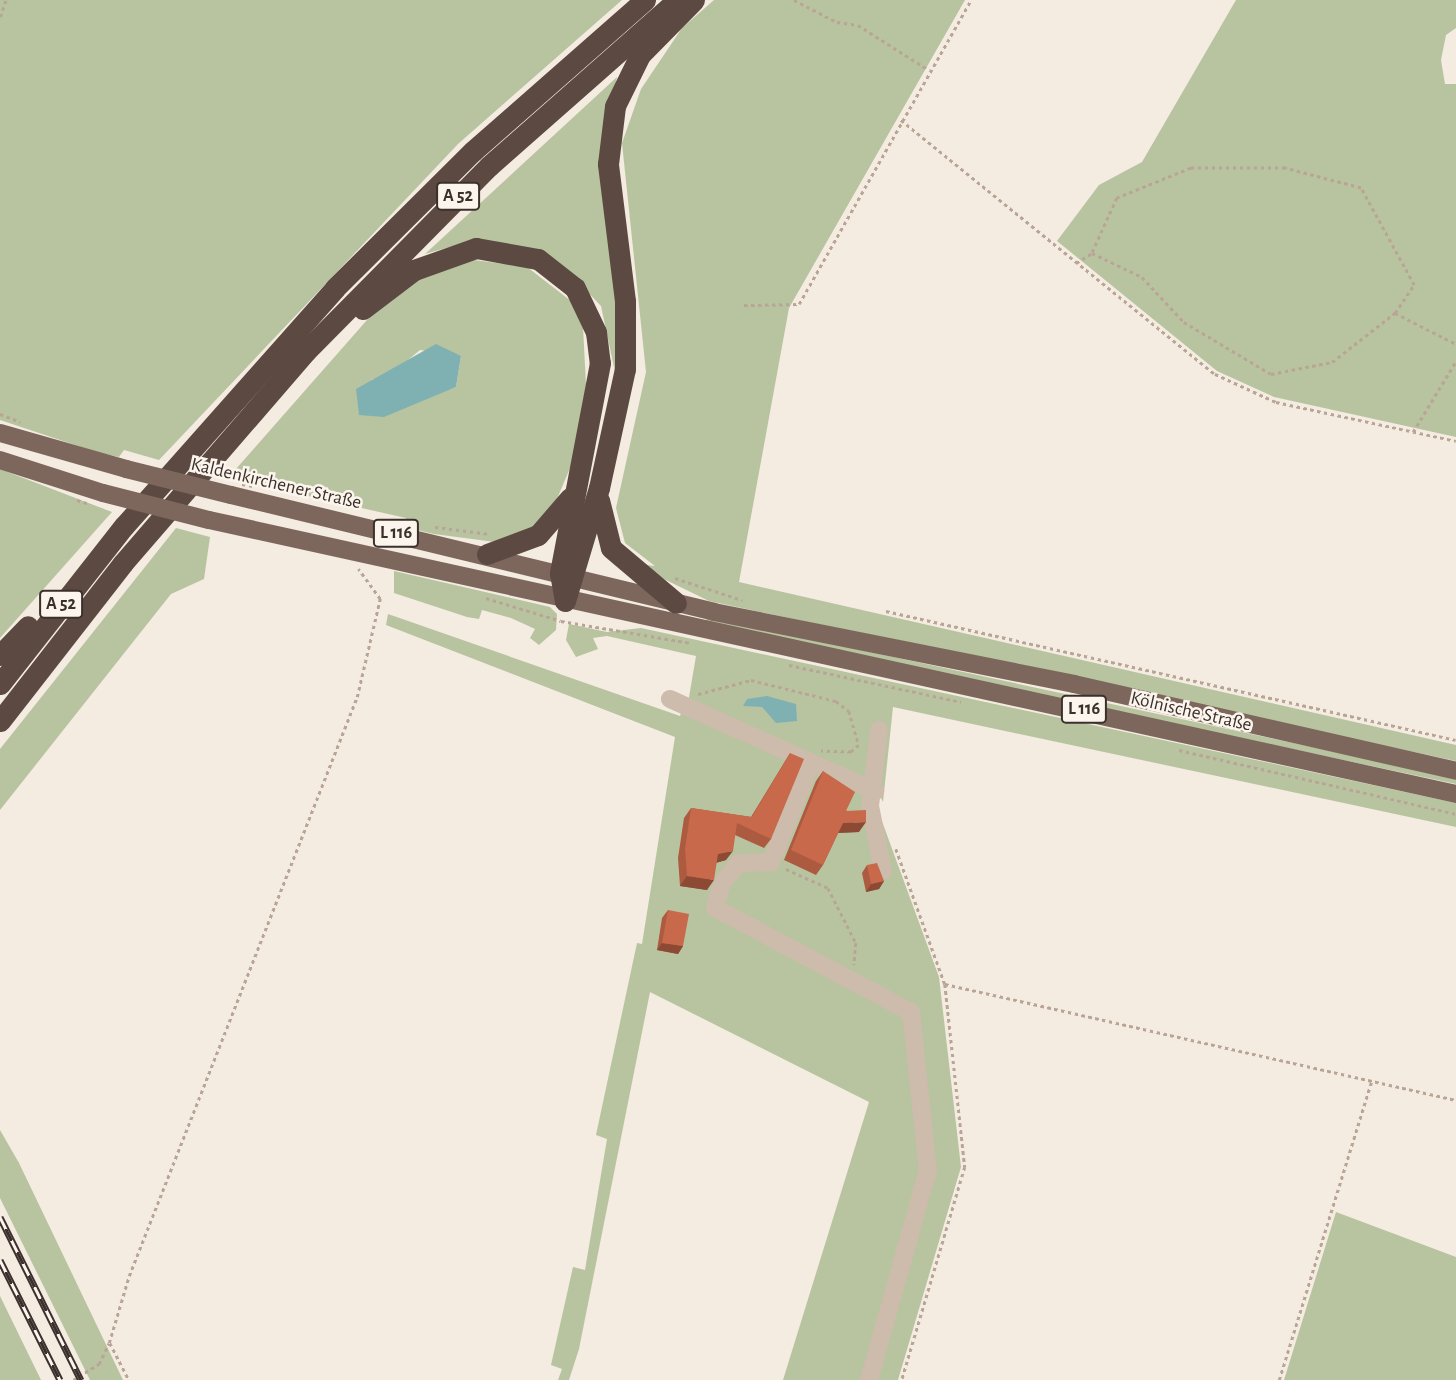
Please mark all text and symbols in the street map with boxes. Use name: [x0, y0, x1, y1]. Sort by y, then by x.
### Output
road number: A 52: [435, 182, 481, 210]
street label: Kaldenkirchener Straße: [189, 453, 363, 515]
road number: L 116: [372, 518, 420, 548]
road number: A 52: [38, 590, 84, 618]
street label: Kölnische Straße: [1128, 687, 1254, 737]
road number: L 116: [1060, 694, 1108, 724]

